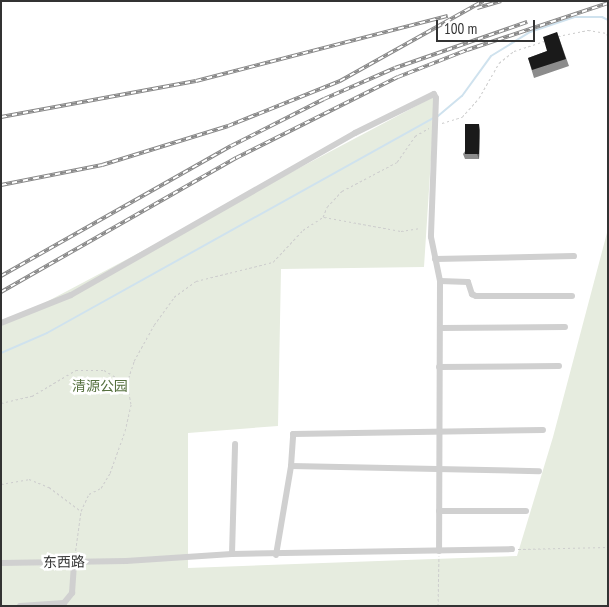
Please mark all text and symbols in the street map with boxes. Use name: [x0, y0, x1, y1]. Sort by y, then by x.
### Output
scale bar: [439, 10, 538, 42]
text: 100 m: [444, 19, 477, 38]
park label: 清源公园: [72, 378, 128, 394]
street label: 东西路: [43, 553, 85, 571]

